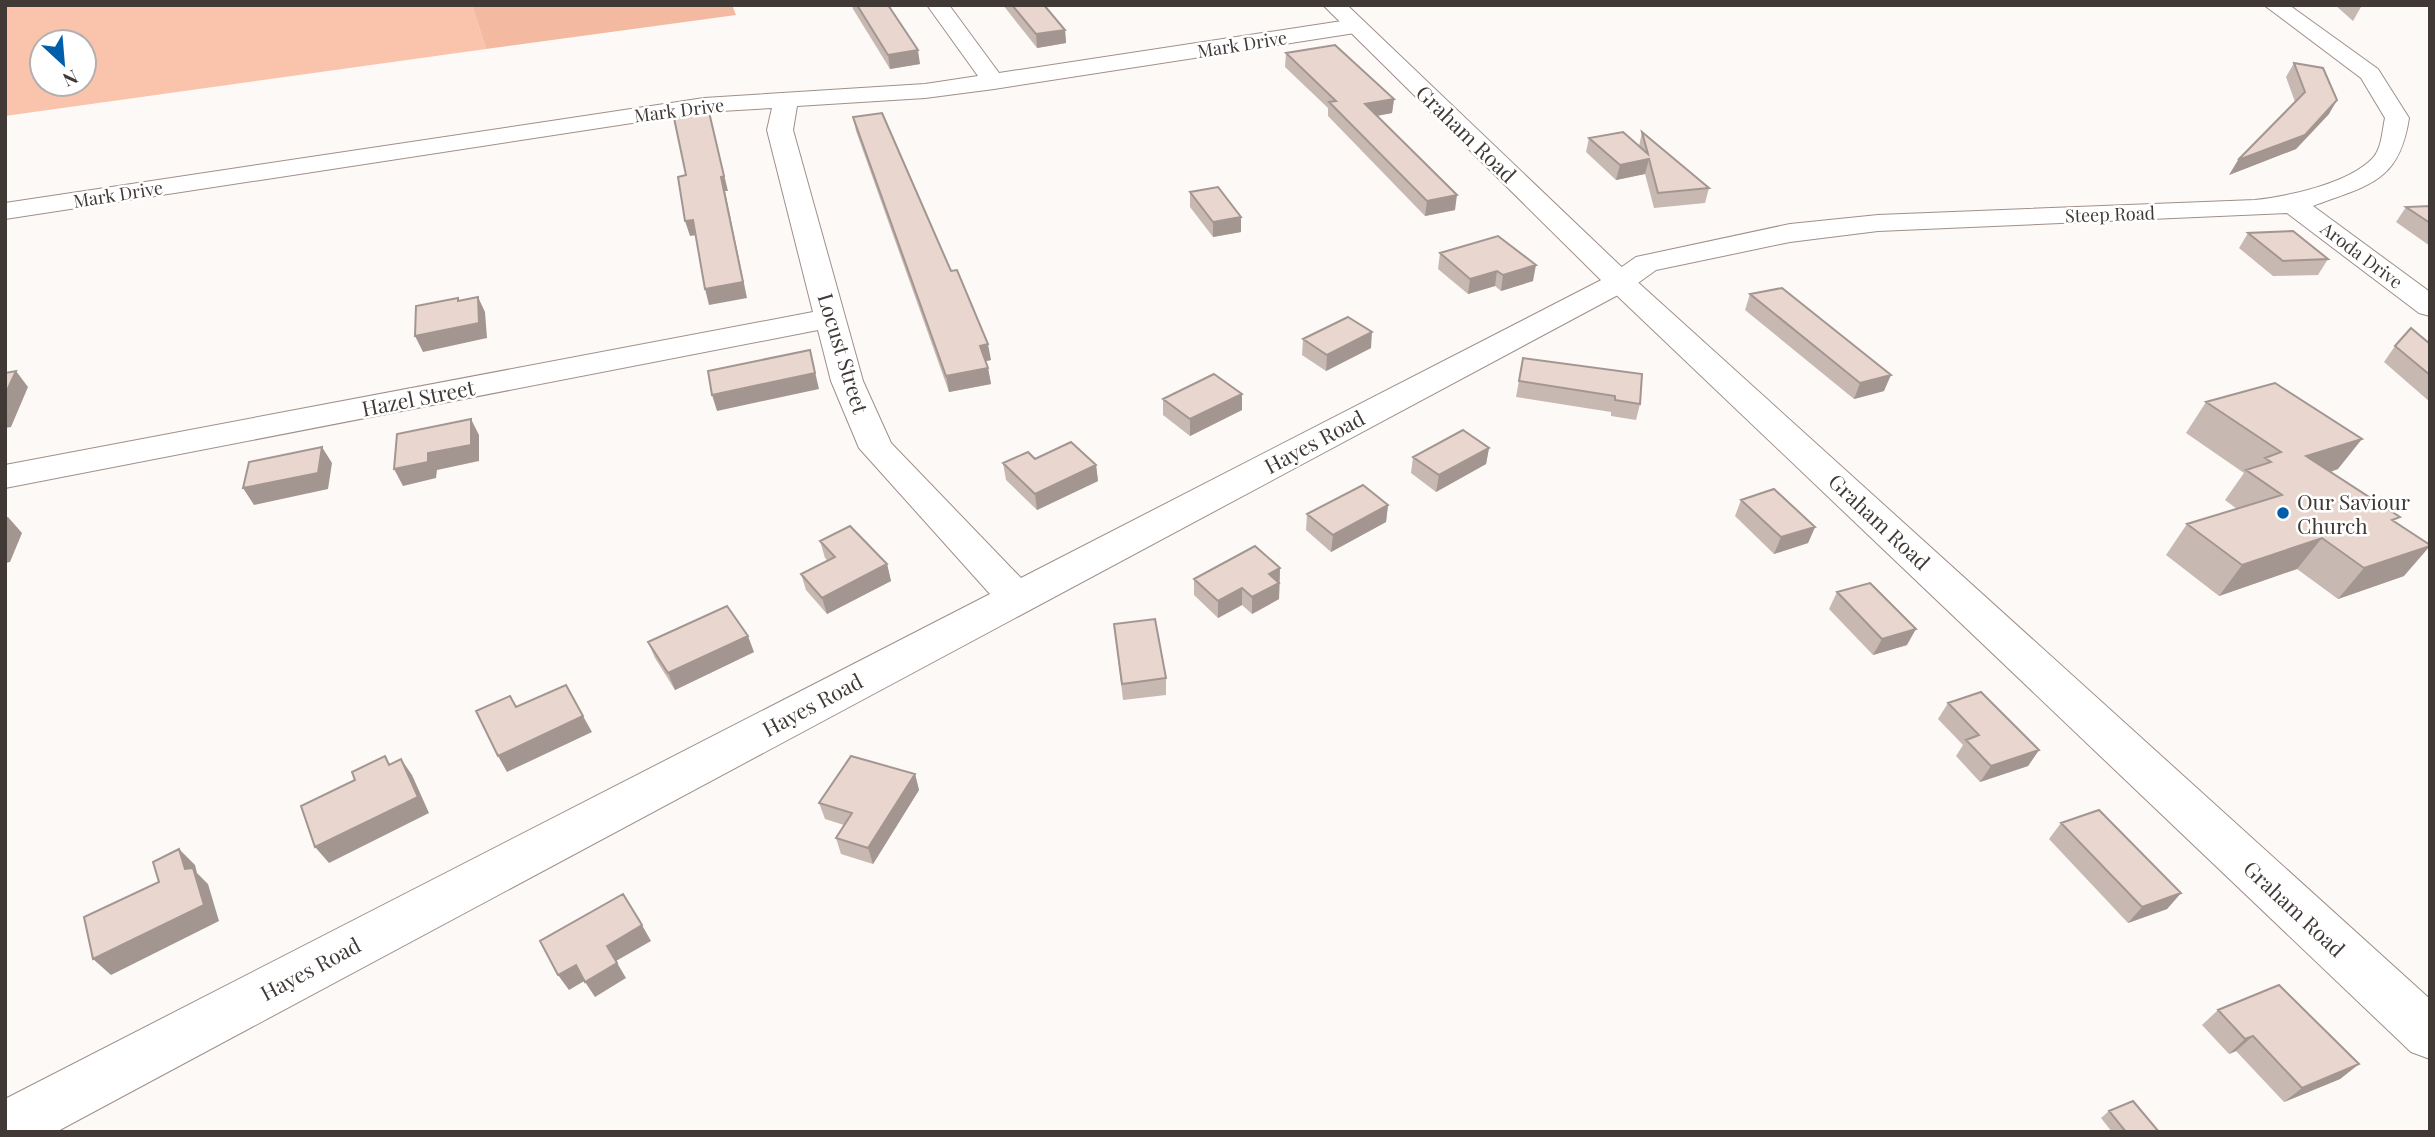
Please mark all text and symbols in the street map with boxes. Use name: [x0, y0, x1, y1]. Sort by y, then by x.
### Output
street label: Mark Drive: [1195, 25, 1289, 63]
north arrow: [28, 28, 98, 98]
text: N: [59, 64, 83, 94]
street label: Graham Road: [1411, 78, 1523, 188]
street label: Mark Drive: [633, 93, 725, 127]
street label: Mark Drive: [71, 175, 165, 213]
street label: Steep Road: [2065, 200, 2156, 228]
street label: Aroda Drive: [2315, 216, 2408, 294]
street label: Locust Street: [812, 289, 876, 417]
street label: Hazel Street: [359, 372, 477, 422]
street label: Hayes Road: [1259, 403, 1369, 479]
street label: Graham Road: [1823, 467, 1937, 575]
place label: Our Saviour Church: [2297, 487, 2411, 539]
marker: Our Saviour Church: [2275, 505, 2291, 521]
street label: Hayes Road: [757, 666, 867, 742]
street label: Graham Road: [2238, 854, 2352, 962]
street label: Hayes Road: [255, 930, 365, 1006]

